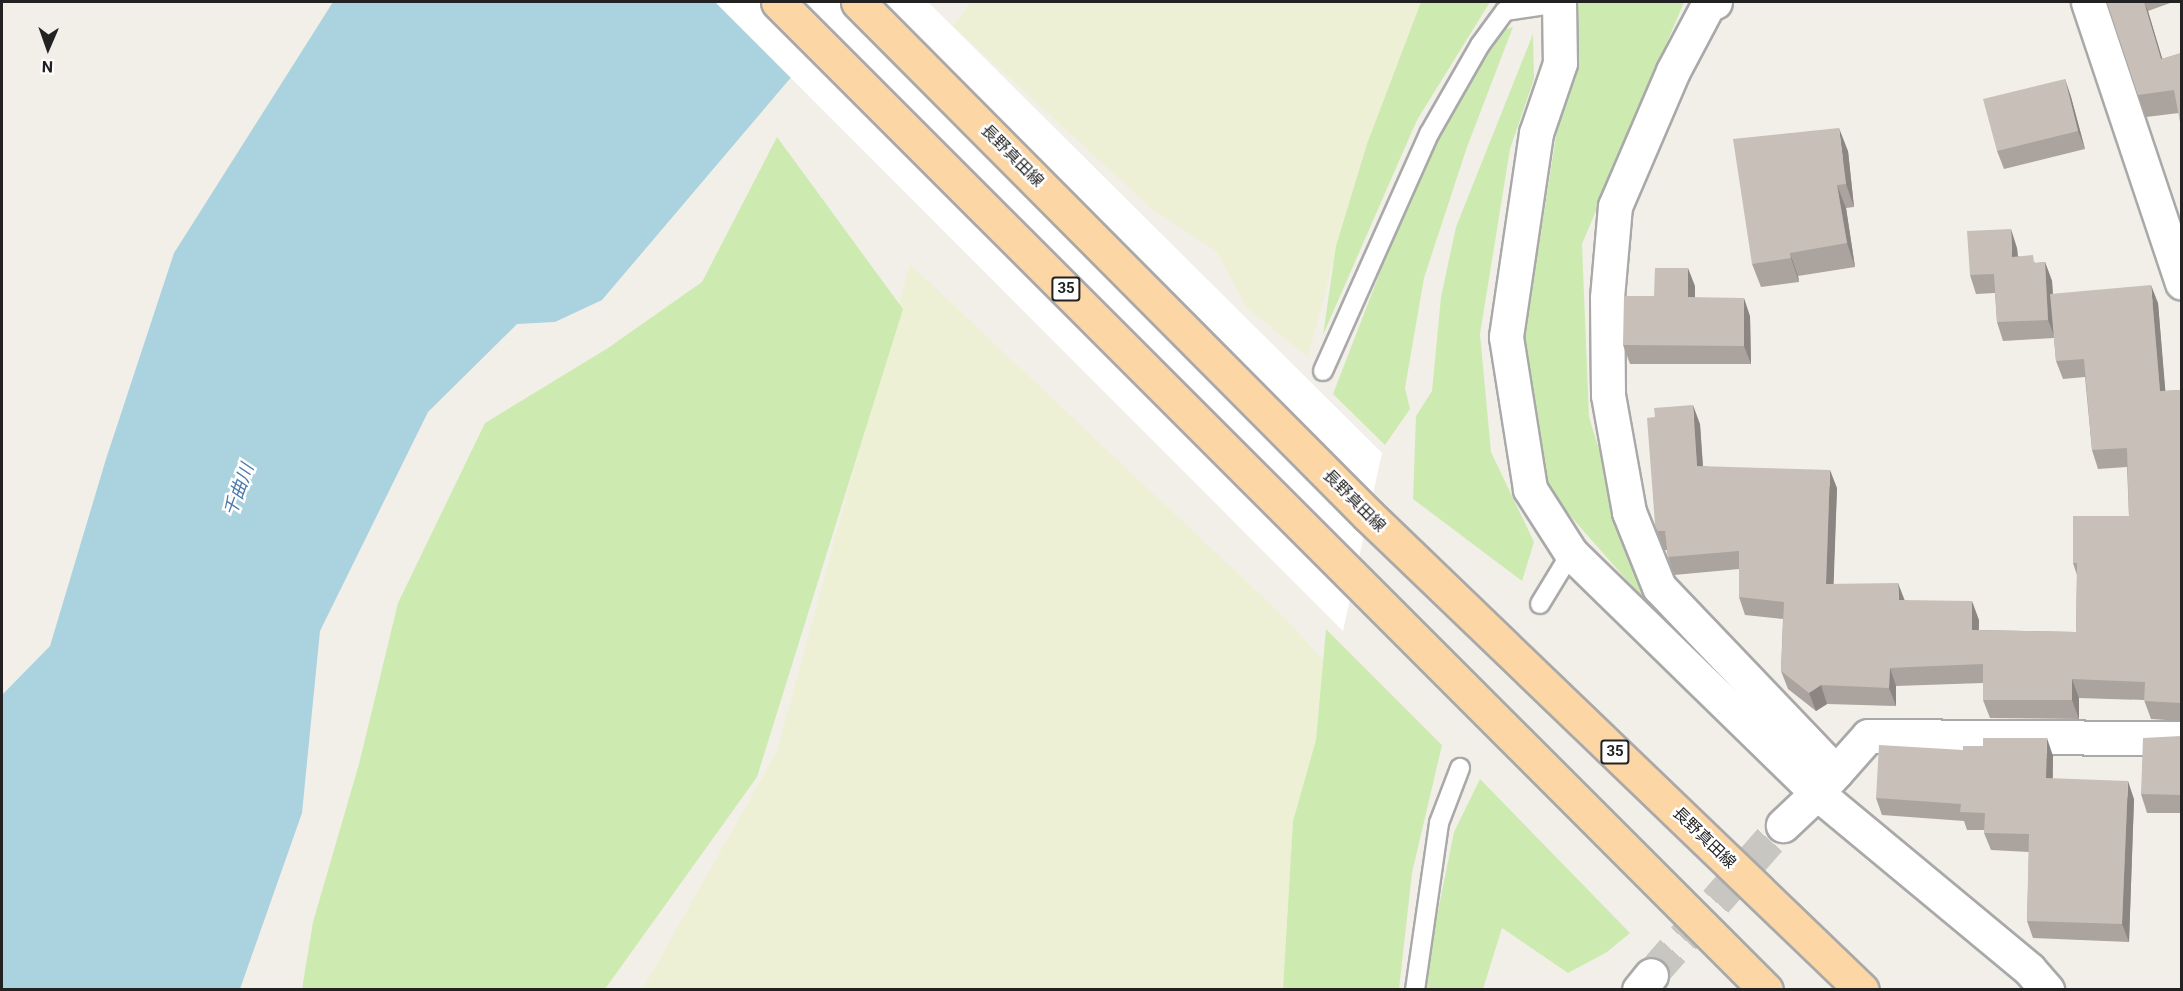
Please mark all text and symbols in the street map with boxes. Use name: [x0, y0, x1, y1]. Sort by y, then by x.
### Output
north arrow: [18, 18, 78, 78]
text: N: [41, 57, 53, 76]
street label: 長野真田線: [977, 121, 1047, 191]
road number: 35: [1051, 277, 1081, 301]
water label: 千曲川: [220, 461, 258, 519]
street label: 長野真田線: [1319, 466, 1389, 536]
road number: 35: [1600, 740, 1630, 764]
street label: 長野真田線: [1669, 803, 1739, 873]

